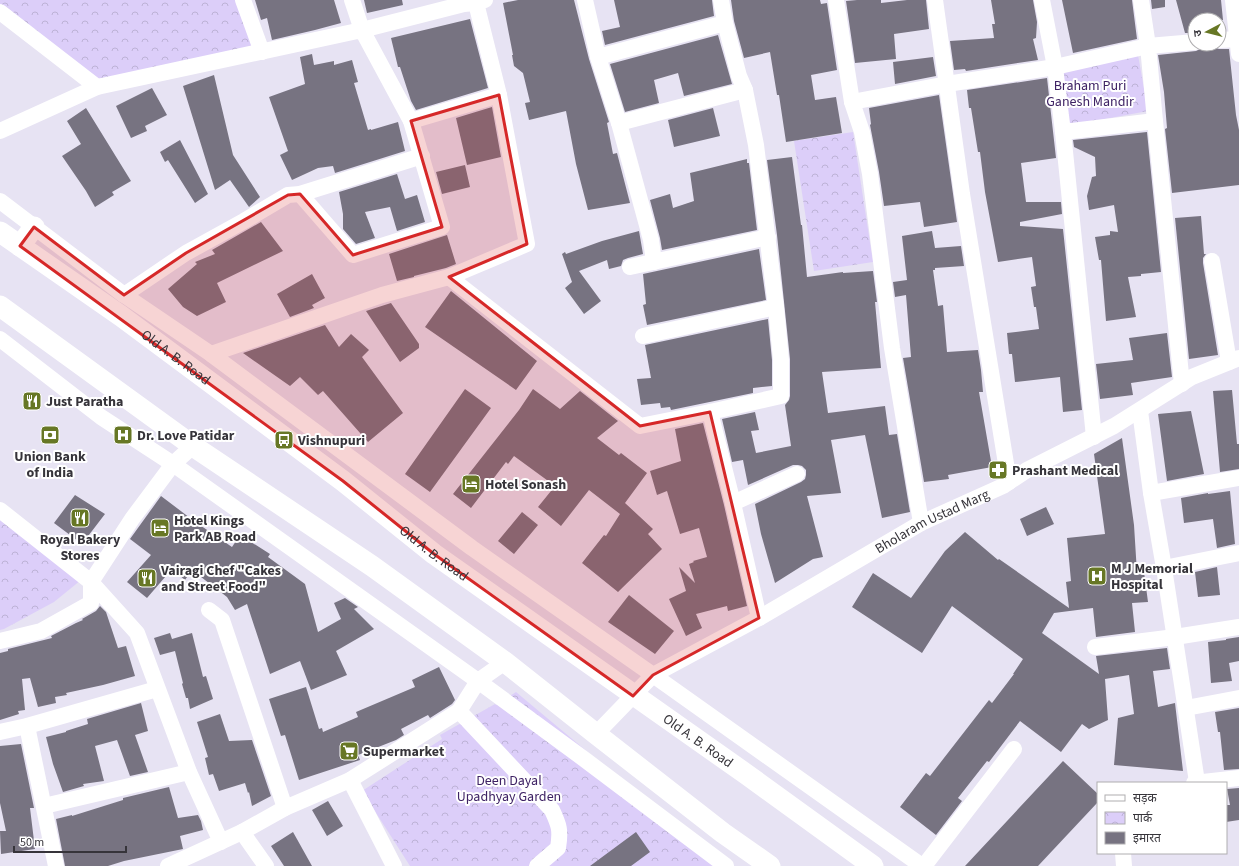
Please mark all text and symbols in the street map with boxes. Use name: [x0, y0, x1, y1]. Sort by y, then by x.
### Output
north arrow: [1187, 12, 1227, 52]
text: उ: [1190, 28, 1205, 37]
park label: Braham Puri Ganesh Mandir: [1046, 76, 1134, 112]
street label: Old A. B. Road: [137, 325, 214, 390]
restaurant icon: Just Paratha: [21, 390, 43, 412]
place label: Just Paratha: [46, 392, 123, 412]
bank icon: Union Bank of India: [39, 424, 61, 446]
hospital icon: Dr. Love Patidar: [112, 424, 134, 446]
place label: Dr. Love Patidar: [137, 426, 235, 446]
bus stop icon: Vishnupuri: [273, 429, 295, 451]
place label: Vishnupuri: [297, 431, 365, 451]
place label: Union Bank of India: [14, 447, 86, 483]
pharmacy icon: Prashant Medical: [987, 459, 1009, 481]
place label: Prashant Medical: [1012, 461, 1118, 481]
hotel icon: Hotel Sonash: [460, 473, 482, 495]
place label: Hotel Sonash: [485, 475, 566, 495]
street label: Bholaram Ustad Marg: [872, 484, 993, 559]
restaurant icon: Royal Bakery Stores: [69, 507, 91, 529]
place label: Hotel Kings Park AB Road: [174, 511, 256, 547]
hotel icon: Hotel Kings Park AB Road: [149, 517, 171, 539]
street label: Old A. B. Road: [395, 521, 472, 586]
place label: Royal Bakery Stores: [40, 530, 121, 566]
place label: M J Memorial Hospital: [1111, 559, 1193, 595]
place label: Vairagi Chef "Cakes and Street Food": [160, 561, 281, 597]
hospital icon: M J Memorial Hospital: [1086, 565, 1108, 587]
restaurant icon: Vairagi Chef "Cakes and Street Food": [136, 567, 158, 589]
street label: Old A. B. Road: [658, 709, 737, 773]
supermarket icon: Supermarket: [338, 740, 360, 762]
place label: Supermarket: [363, 742, 445, 762]
park label: Deen Dayal Upadhyay Garden: [457, 771, 561, 807]
legend: [1097, 782, 1227, 854]
text: सड़क: [1133, 790, 1158, 807]
text: पार्क: [1133, 810, 1153, 827]
scale bar: [14, 828, 126, 854]
text: इमारत: [1133, 830, 1162, 847]
text: 50 m: [20, 834, 44, 851]

